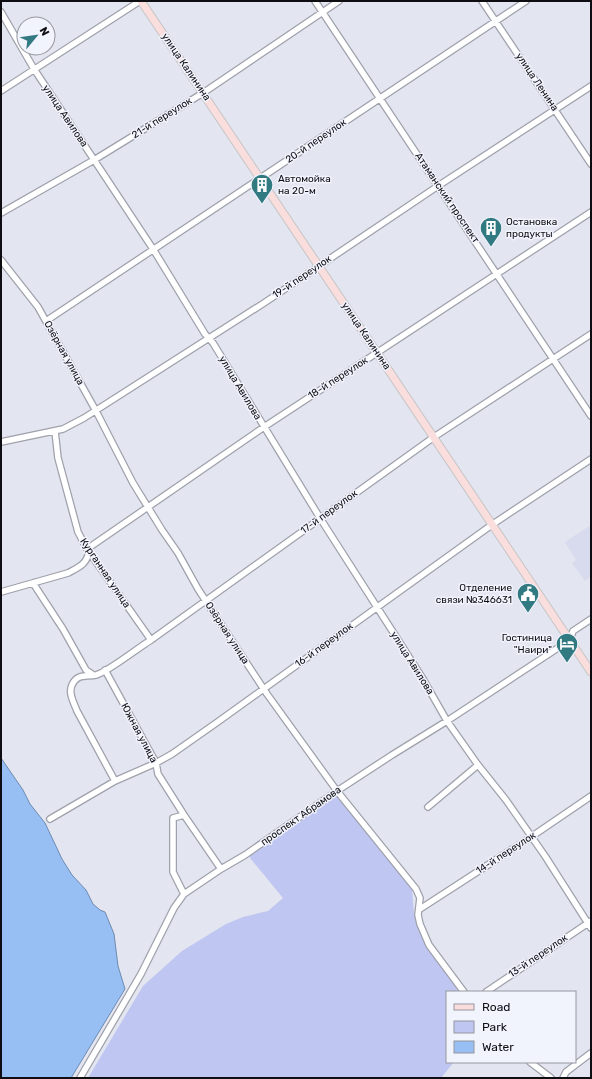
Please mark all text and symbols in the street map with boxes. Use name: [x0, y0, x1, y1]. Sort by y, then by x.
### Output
north arrow: [16, 16, 56, 56]
text: N: [37, 25, 52, 38]
street label: улица Калинина: [159, 31, 213, 103]
street label: улица Ленина: [513, 51, 561, 113]
street label: улица Авилова: [40, 83, 90, 149]
street label: 21-й переулок: [130, 94, 195, 141]
street label: 20-й переулок: [283, 116, 349, 166]
street label: Атаманский проспект: [412, 151, 482, 245]
building icon: Автомойка на 20-м: [249, 172, 275, 205]
place label: Автомойка на 20-м: [278, 173, 331, 197]
building icon: Остановка продукты: [478, 215, 504, 248]
place label: Остановка продукты: [506, 216, 557, 240]
street label: 19-й переулок: [270, 253, 334, 301]
street label: улица Калинина: [339, 300, 393, 372]
street label: Озёрная улица: [41, 319, 87, 387]
street label: улица Авилова: [216, 354, 264, 422]
street label: 18-й переулок: [306, 354, 371, 402]
street label: 17-й переулок: [298, 487, 360, 537]
street label: Курганная улица: [77, 536, 133, 610]
public building icon: Отделение связи №346631: [515, 581, 541, 614]
place label: Отделение связи №346631: [436, 582, 512, 606]
street label: Озёрная улица: [202, 600, 252, 666]
street label: 16-й переулок: [293, 620, 356, 670]
street label: улица Авилова: [388, 629, 436, 697]
hotel icon: Гостиница "Наири": [554, 631, 580, 664]
place label: Гостиница "Наири": [502, 632, 552, 656]
street label: Южная улица: [118, 701, 160, 765]
street label: проспект Абрамова: [259, 784, 343, 848]
street label: 14-й переулок: [474, 829, 539, 877]
street label: 13-й переулок: [506, 931, 570, 980]
legend: [446, 991, 576, 1063]
text: Road: [482, 1000, 510, 1014]
text: Park: [482, 1020, 508, 1034]
text: Water: [482, 1040, 514, 1054]

